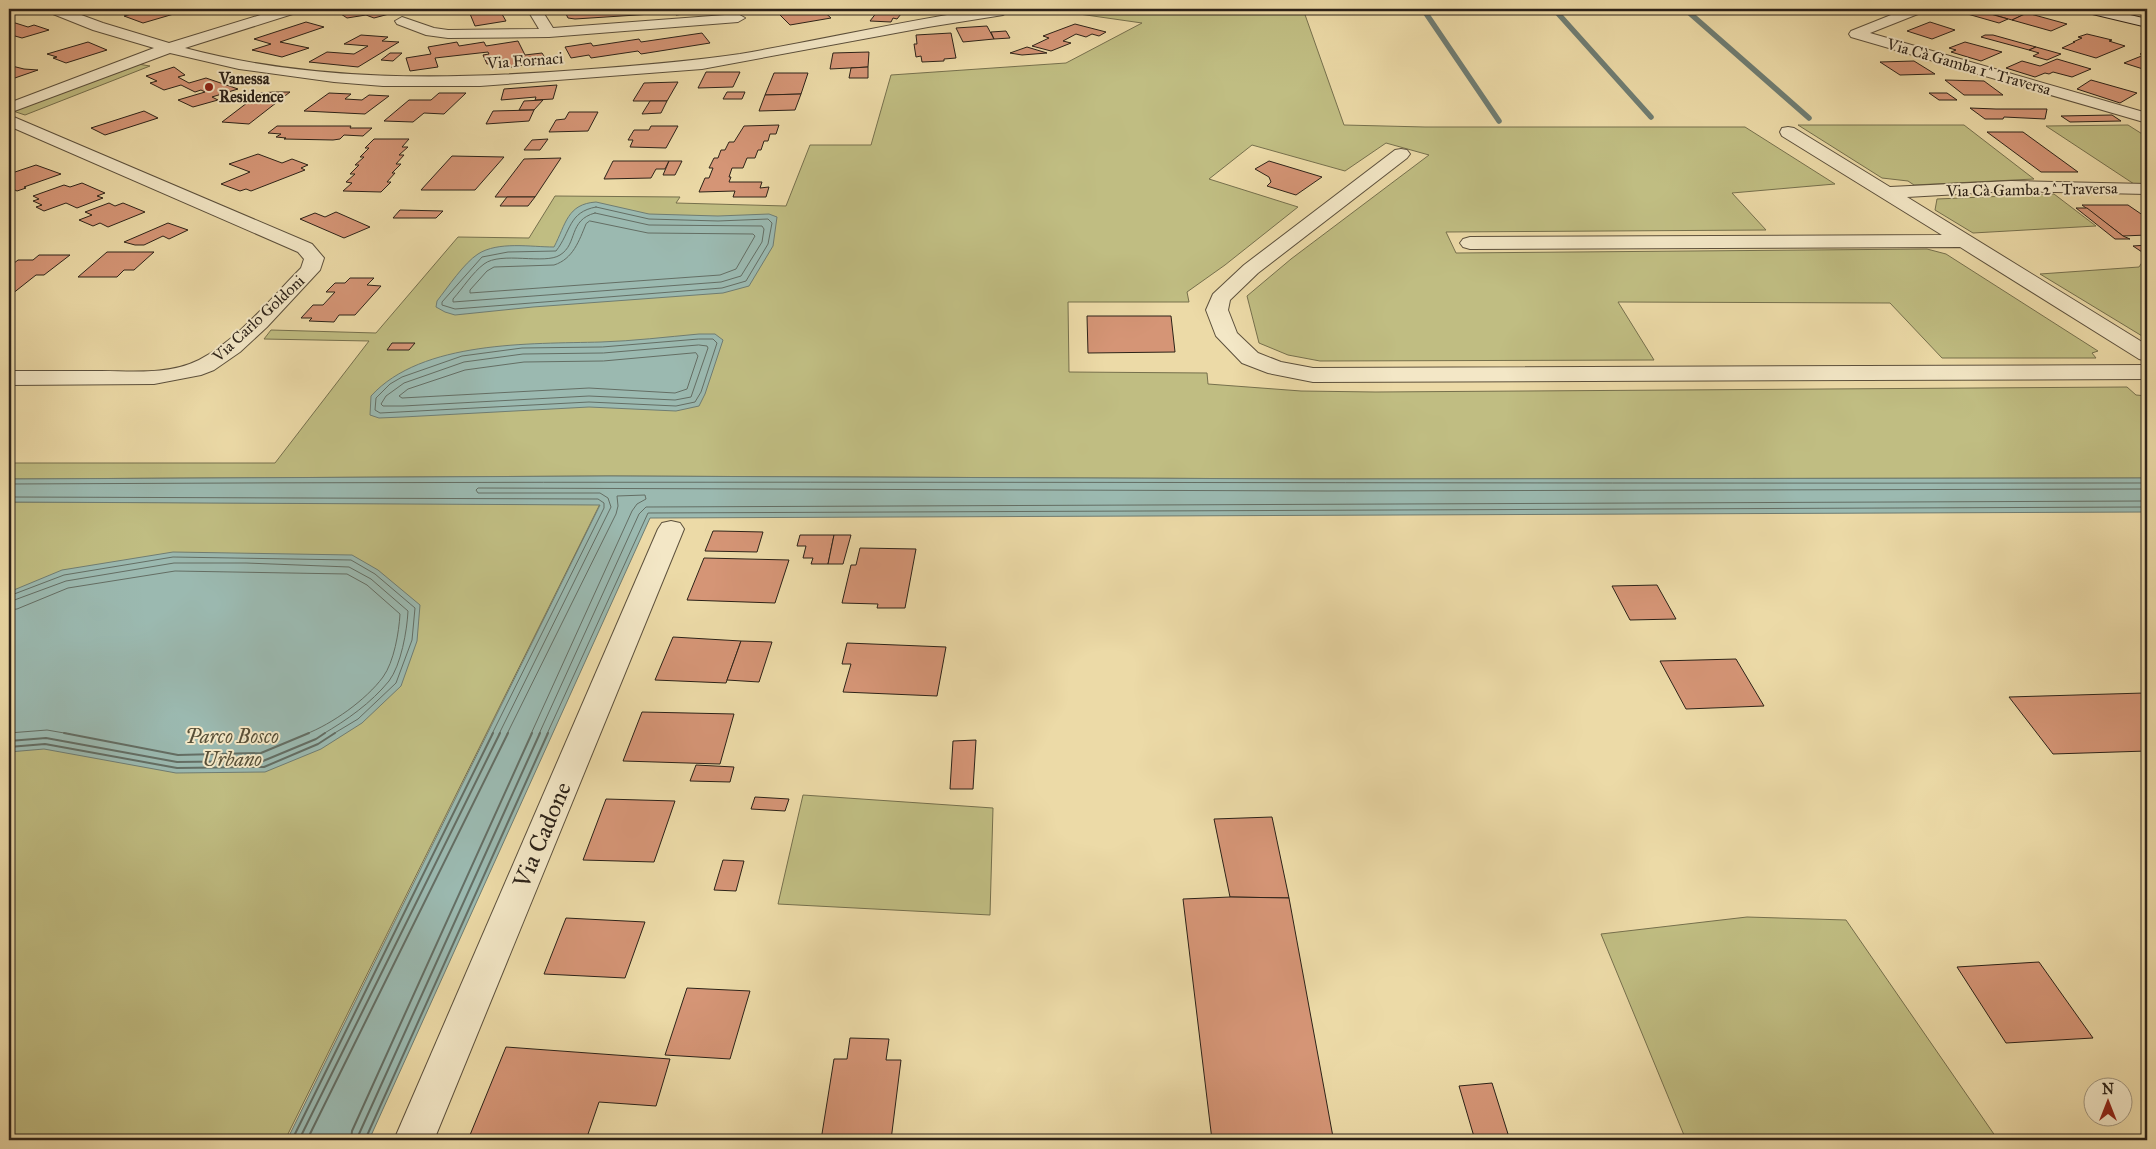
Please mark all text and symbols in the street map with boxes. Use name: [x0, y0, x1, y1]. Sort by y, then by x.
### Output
street label: Via Cà Gamba 1^ Traversa: [1884, 34, 2053, 99]
street label: Via Fornaci: [485, 48, 564, 73]
place label: Vanessa Residence: [218, 69, 284, 106]
marker: Vanessa Residence: [203, 81, 215, 93]
street label: Via Cà Gamba 2^ Traversa: [1945, 179, 2118, 201]
street label: Via Carlo Goldoni: [208, 271, 309, 366]
park label: Parco Bosco Urbano: [185, 724, 279, 771]
street label: Via Cadone: [506, 777, 578, 894]
north arrow: [2084, 1076, 2134, 1126]
text: N: [2102, 1081, 2114, 1098]

